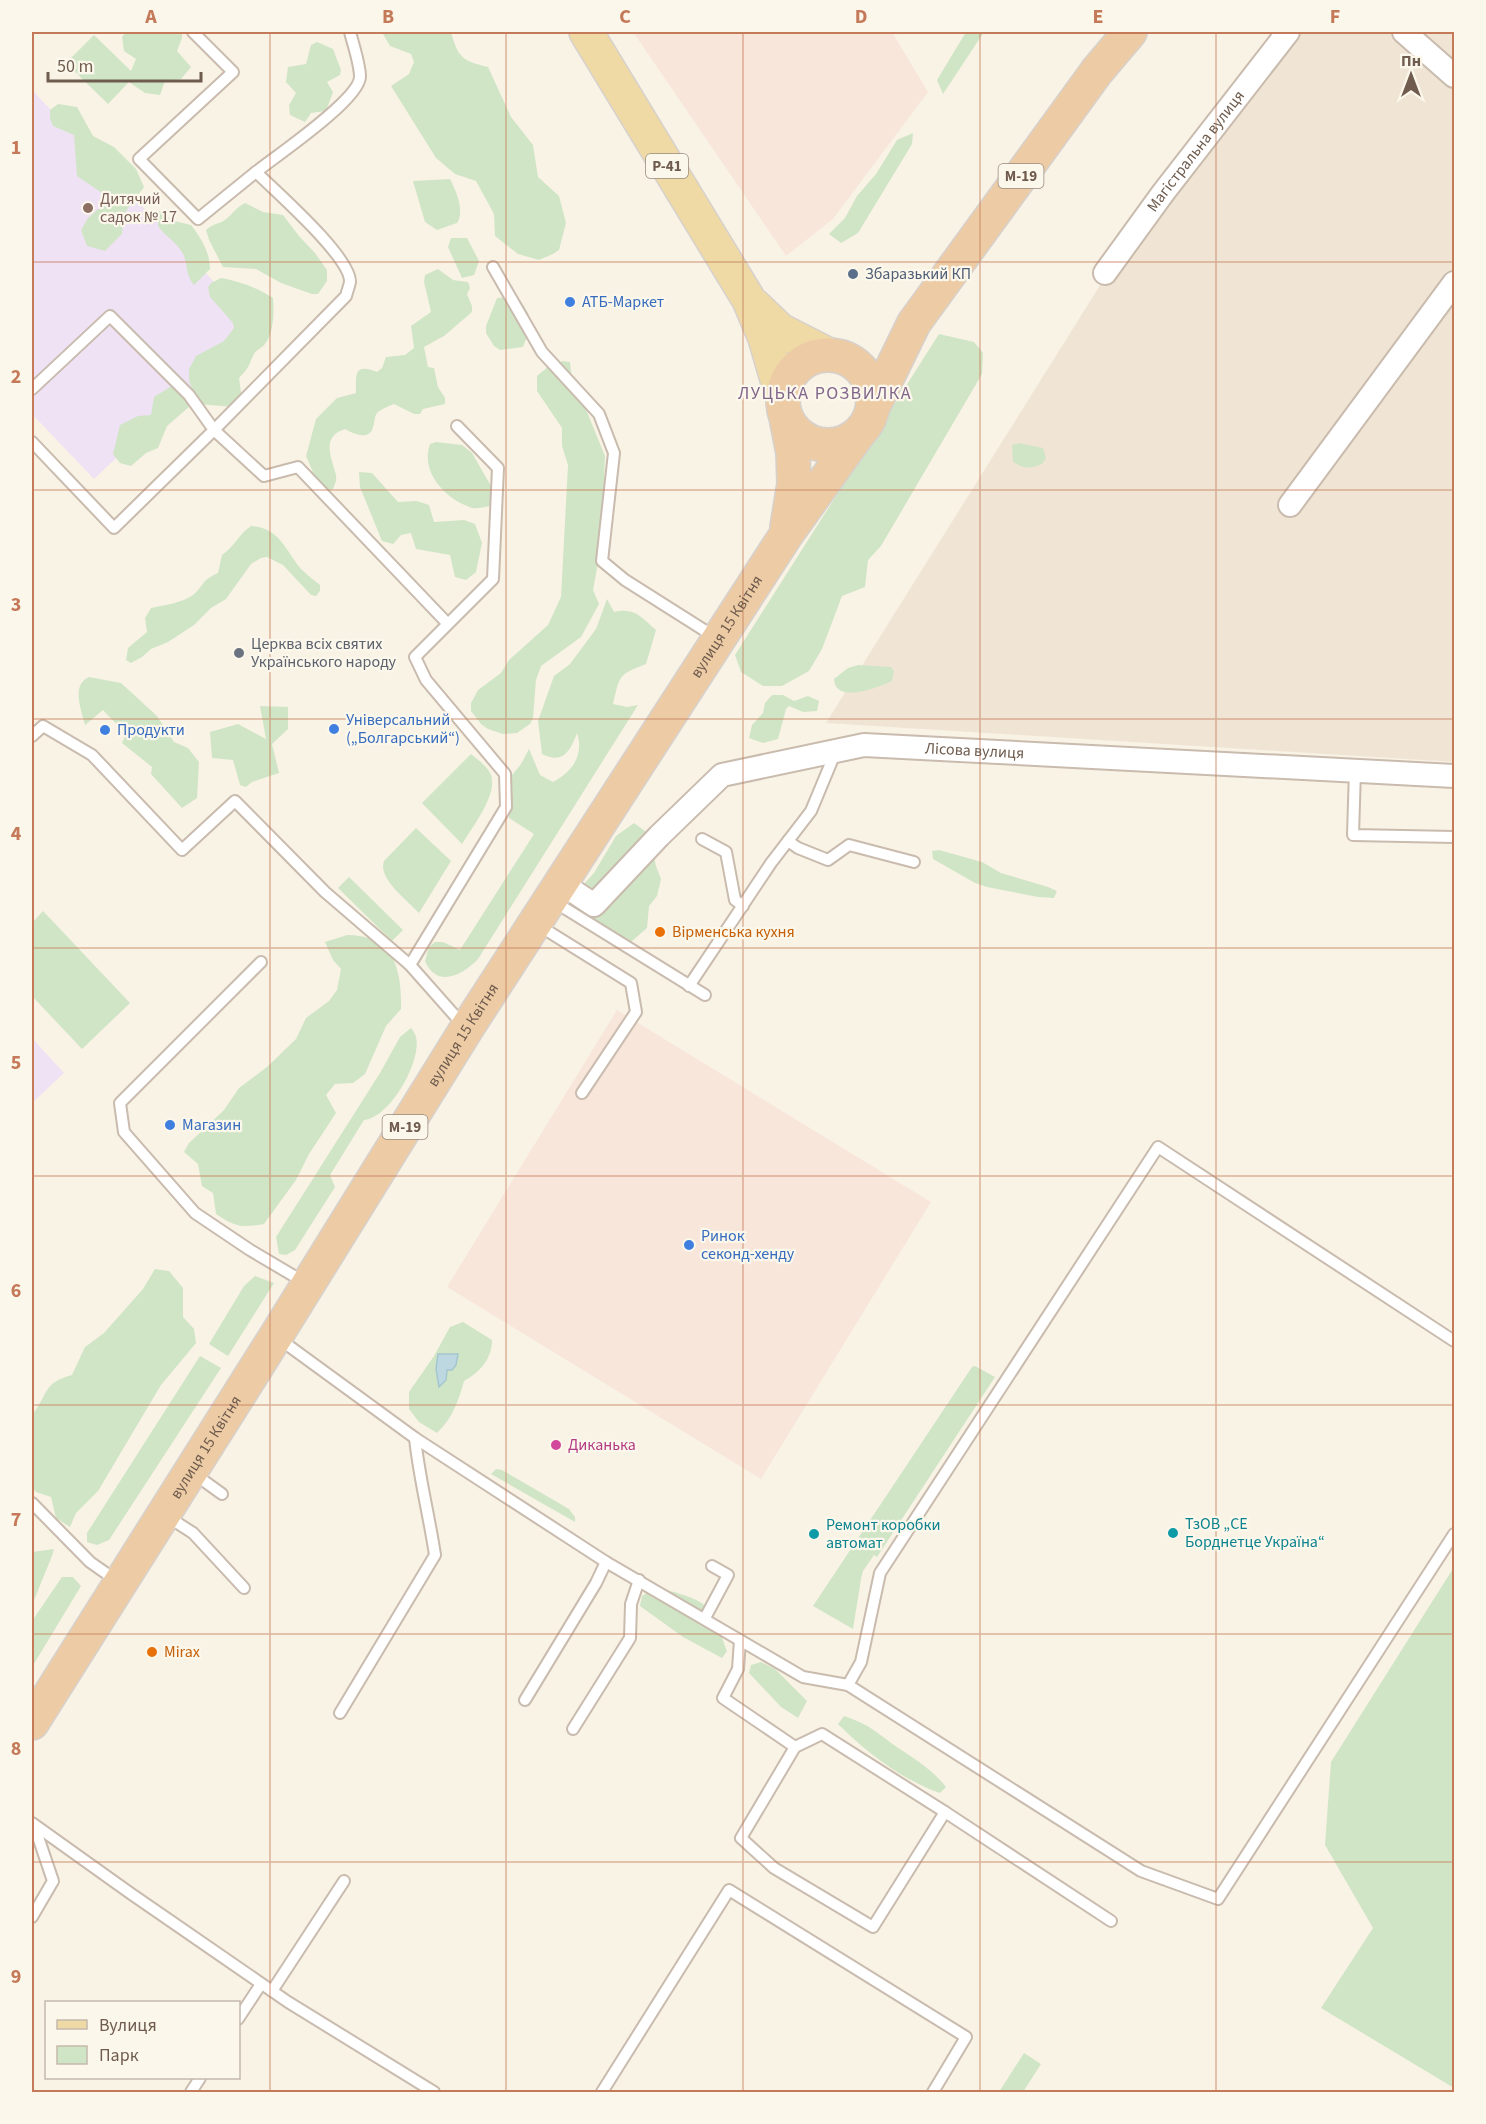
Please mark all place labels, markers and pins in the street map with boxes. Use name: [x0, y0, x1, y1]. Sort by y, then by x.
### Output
place label: Дитячий садок № 17: [100, 188, 177, 228]
marker: Дитячий садок № 17: [81, 201, 95, 215]
place label: Збаразький КП: [865, 263, 971, 285]
marker: Збаразький КП: [846, 267, 860, 281]
place label: АТБ-Маркет: [582, 291, 664, 313]
marker: АТБ-Маркет: [563, 295, 577, 309]
place label: Церква всіх святих Українського народу: [251, 633, 397, 673]
marker: Церква всіх святих Українського народу: [232, 646, 246, 660]
place label: Універсальний („Болгарський“): [346, 709, 460, 749]
place label: Продукти: [117, 719, 185, 741]
marker: Універсальний („Болгарський“): [327, 722, 341, 736]
marker: Продукти: [98, 723, 112, 737]
place label: Вірменська кухня: [672, 921, 795, 943]
marker: Вірменська кухня: [653, 925, 667, 939]
place label: Магазин: [182, 1114, 241, 1136]
marker: Магазин: [163, 1118, 177, 1132]
place label: Ринок секонд-хенду: [701, 1225, 795, 1265]
marker: Ринок секонд-хенду: [682, 1238, 696, 1252]
place label: Диканька: [568, 1434, 636, 1456]
marker: Диканька: [549, 1438, 563, 1452]
place label: ТзОВ „СЕ Борднетце Україна“: [1185, 1513, 1325, 1553]
place label: Ремонт коробки автомат: [826, 1514, 941, 1554]
marker: ТзОВ „СЕ Борднетце Україна“: [1166, 1526, 1180, 1540]
marker: Ремонт коробки автомат: [807, 1527, 821, 1541]
place label: Mirax: [164, 1641, 200, 1663]
marker: Mirax: [145, 1645, 159, 1659]

